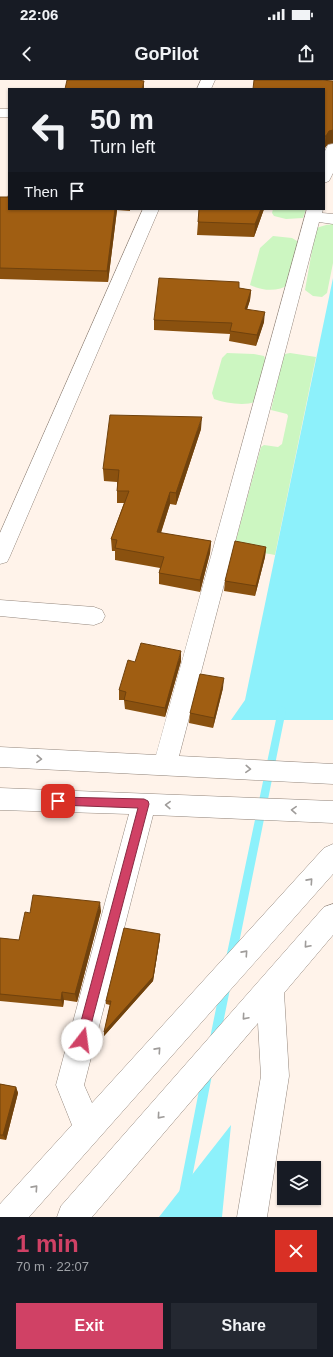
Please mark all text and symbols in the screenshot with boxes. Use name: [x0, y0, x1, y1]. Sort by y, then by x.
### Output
text: 22:06: [20, 6, 58, 23]
icon: back: [16, 43, 38, 65]
icon: share: [295, 43, 317, 65]
text: GoPilot: [135, 44, 199, 64]
icon: left: [24, 104, 76, 156]
text: 50 m: [90, 104, 154, 135]
text: Turn left: [90, 137, 155, 157]
icon: arrive: [66, 180, 88, 202]
text: Then: [24, 183, 58, 200]
one-way arrow: [36, 755, 42, 763]
one-way arrow: [245, 765, 251, 774]
pin: [41, 784, 75, 818]
icon: arrive: [47, 790, 69, 812]
one-way arrow: [165, 800, 171, 809]
one-way arrow: [291, 806, 297, 815]
one-way arrow: [305, 878, 312, 885]
one-way arrow: [305, 940, 312, 948]
one-way arrow: [240, 951, 247, 958]
one-way arrow: [242, 1012, 249, 1020]
position arrow: [61, 1019, 103, 1061]
one-way arrow: [153, 1048, 160, 1055]
one-way arrow: [157, 1111, 164, 1118]
map controls: [277, 1161, 321, 1205]
button: layers: [277, 1161, 321, 1205]
one-way arrow: [31, 1185, 38, 1193]
text: 1 min: [16, 1230, 79, 1257]
button: close: [275, 1230, 317, 1272]
text: 70 m · 22:07: [16, 1259, 89, 1274]
button: Exit: [16, 1303, 163, 1349]
button: Share: [171, 1303, 317, 1349]

